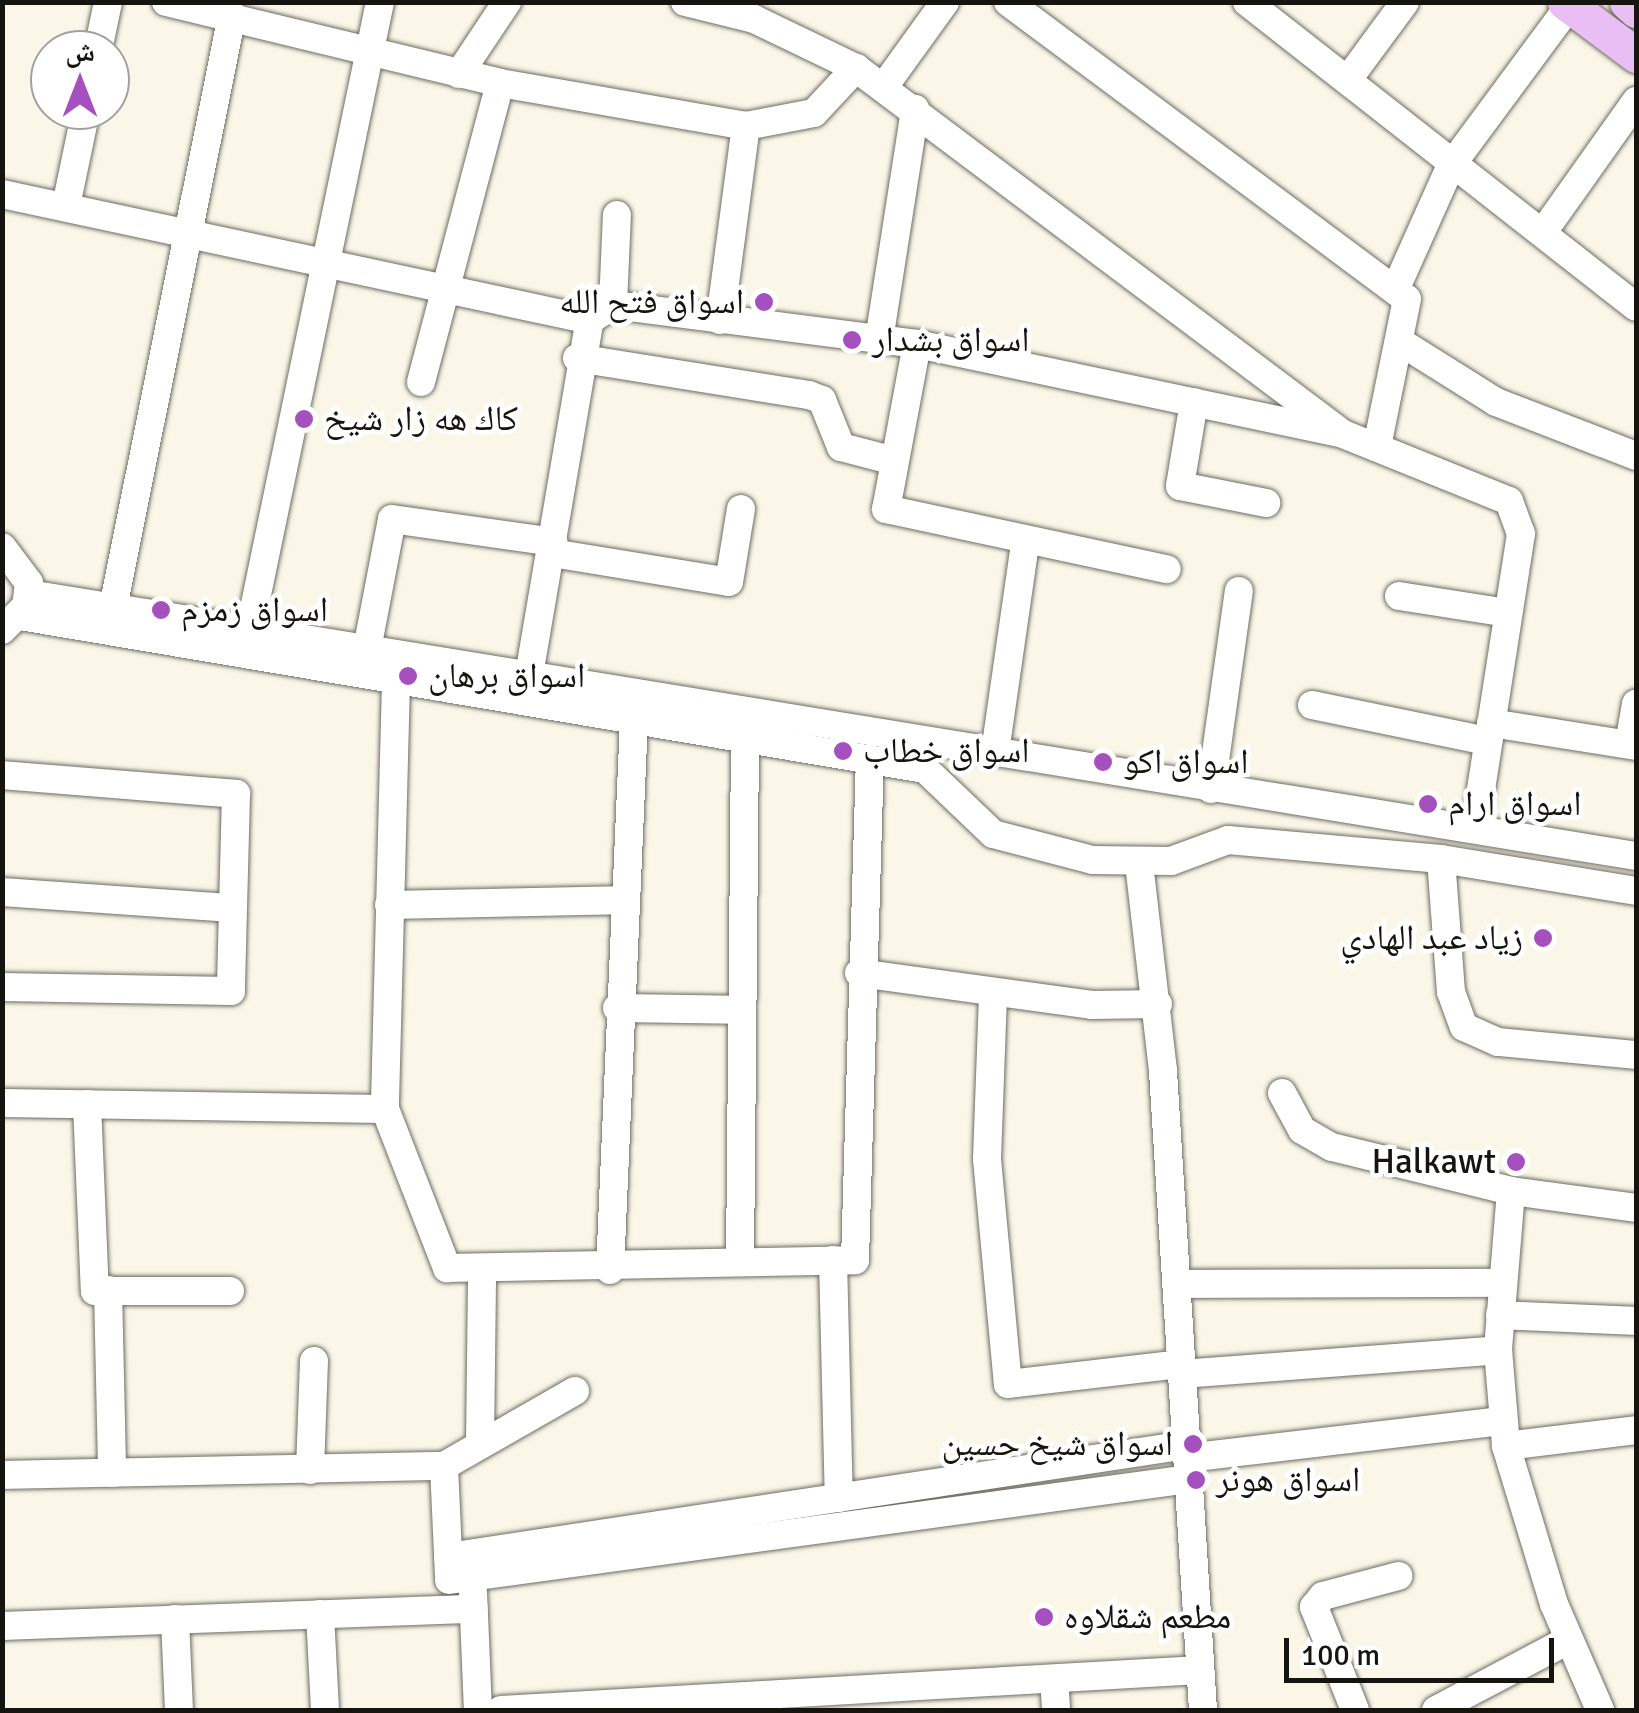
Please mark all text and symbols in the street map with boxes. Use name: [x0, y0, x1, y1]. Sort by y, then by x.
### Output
north arrow: [30, 30, 130, 130]
text: ش: [65, 35, 95, 69]
place label: اسواق فتح الله: [559, 281, 744, 323]
marker: اسواق فتح الله: [753, 291, 775, 313]
place label: اسواق بشدار: [872, 319, 1030, 361]
marker: اسواق بشدار: [841, 329, 863, 351]
place label: كاك هه زار شيخ: [324, 398, 518, 440]
marker: كاك هه زار شيخ: [293, 408, 315, 430]
place label: اسواق زمزم: [181, 589, 328, 631]
marker: اسواق زمزم: [150, 599, 172, 621]
place label: اسواق برهان: [428, 655, 585, 697]
marker: اسواق برهان: [397, 665, 419, 687]
place label: اسواق خطاب: [863, 730, 1030, 772]
marker: اسواق خطاب: [832, 740, 854, 762]
place label: اسواق اكو: [1123, 741, 1249, 783]
marker: اسواق اكو: [1092, 751, 1114, 773]
place label: اسواق ارام: [1448, 783, 1582, 825]
marker: اسواق ارام: [1417, 793, 1439, 815]
place label: زياد عبد الهادي: [1340, 917, 1523, 959]
marker: زياد عبد الهادي: [1532, 927, 1554, 949]
place label: Halkawt: [1371, 1141, 1496, 1183]
marker: Halkawt: [1505, 1151, 1527, 1173]
place label: اسواق شيخ حسين: [941, 1423, 1173, 1465]
marker: اسواق شيخ حسين: [1182, 1433, 1204, 1455]
place label: اسواق هونر: [1216, 1459, 1360, 1501]
marker: اسواق هونر: [1185, 1469, 1207, 1491]
place label: مطعم شقلاوه: [1064, 1596, 1231, 1638]
marker: مطعم شقلاوه: [1033, 1606, 1055, 1628]
scale bar: [1289, 1618, 1559, 1680]
text: 100 m: [1301, 1637, 1380, 1674]

